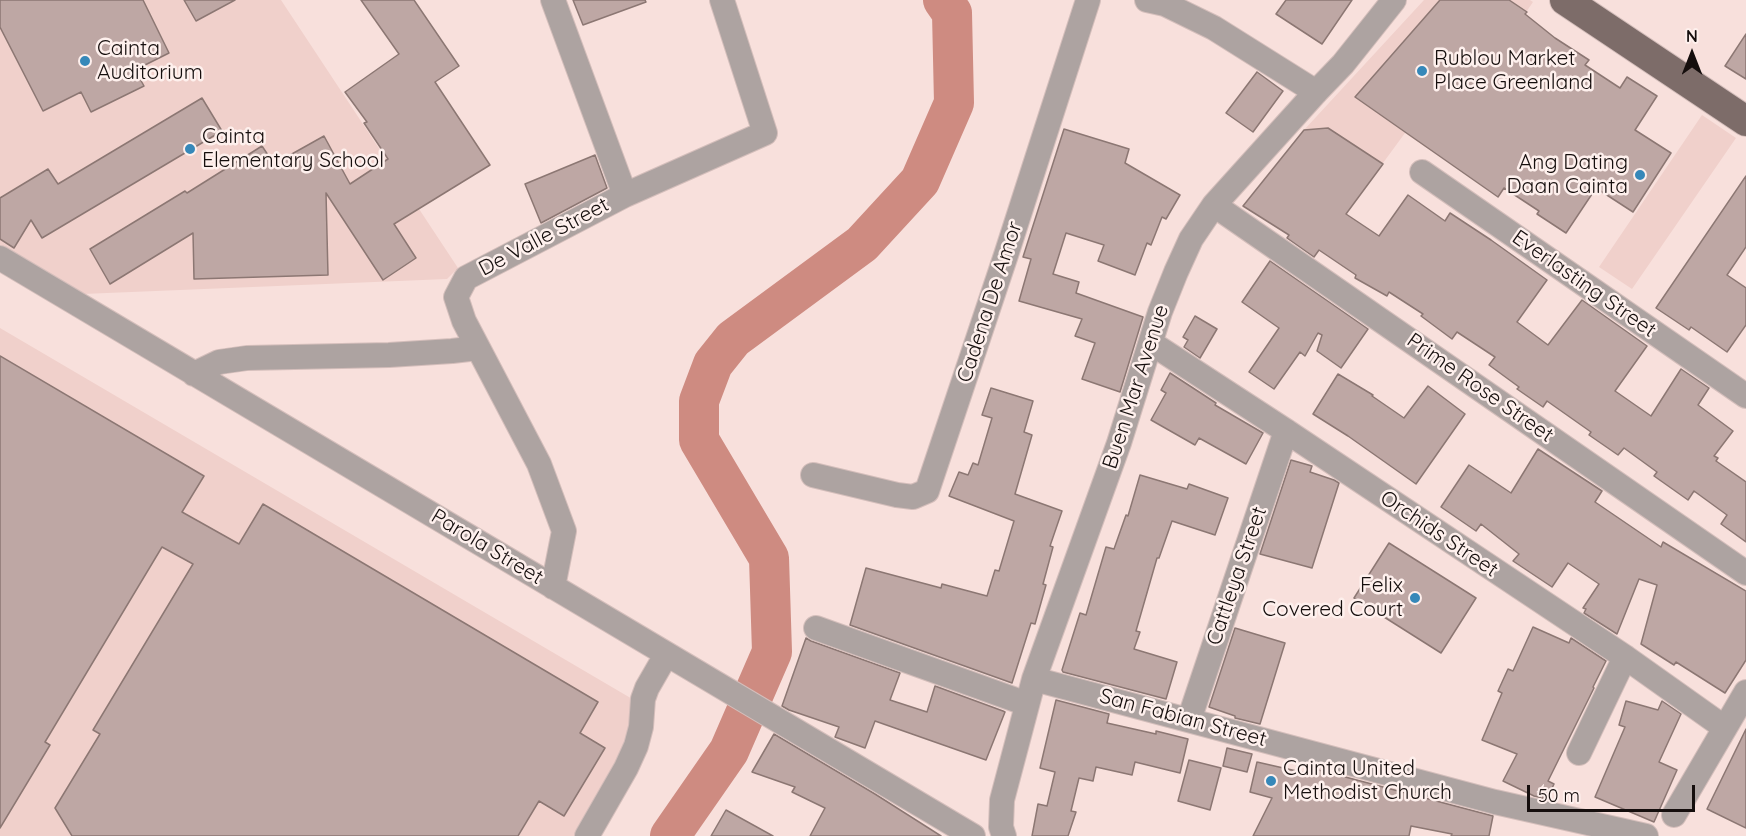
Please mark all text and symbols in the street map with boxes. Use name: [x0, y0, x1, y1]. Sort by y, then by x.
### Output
north arrow: [1662, 24, 1722, 84]
text: N: [1686, 26, 1698, 46]
place label: Cainta Auditorium: [97, 36, 203, 86]
place label: Rublou Market Place Greenland: [1434, 46, 1593, 96]
marker: Cainta Auditorium: [78, 54, 92, 68]
marker: Rublou Market Place Greenland: [1415, 64, 1429, 78]
place label: Cainta Elementary School: [202, 124, 384, 174]
marker: Cainta Elementary School: [183, 142, 197, 156]
place label: Ang Dating Daan Cainta: [1506, 150, 1628, 200]
marker: Ang Dating Daan Cainta: [1633, 168, 1647, 182]
street label: De Valle Street: [475, 192, 613, 282]
street label: Cadena De Amor: [952, 218, 1028, 386]
street label: Everlasting Street: [1507, 225, 1661, 343]
street label: Buen Mar Avenue: [1098, 302, 1174, 472]
street label: Prime Rose Street: [1402, 328, 1558, 448]
street label: Orchids Street: [1375, 485, 1503, 583]
street label: Cattleya Street: [1202, 503, 1272, 649]
street label: Parola Street: [426, 504, 548, 590]
place label: Felix Covered Court: [1262, 573, 1403, 623]
marker: Felix Covered Court: [1408, 591, 1422, 605]
street label: San Fabian Street: [1097, 684, 1269, 752]
place label: Cainta United Methodist Church: [1283, 756, 1452, 806]
scale bar: [1530, 773, 1698, 811]
marker: Cainta United Methodist Church: [1264, 774, 1278, 788]
text: 50 m: [1538, 784, 1580, 807]

